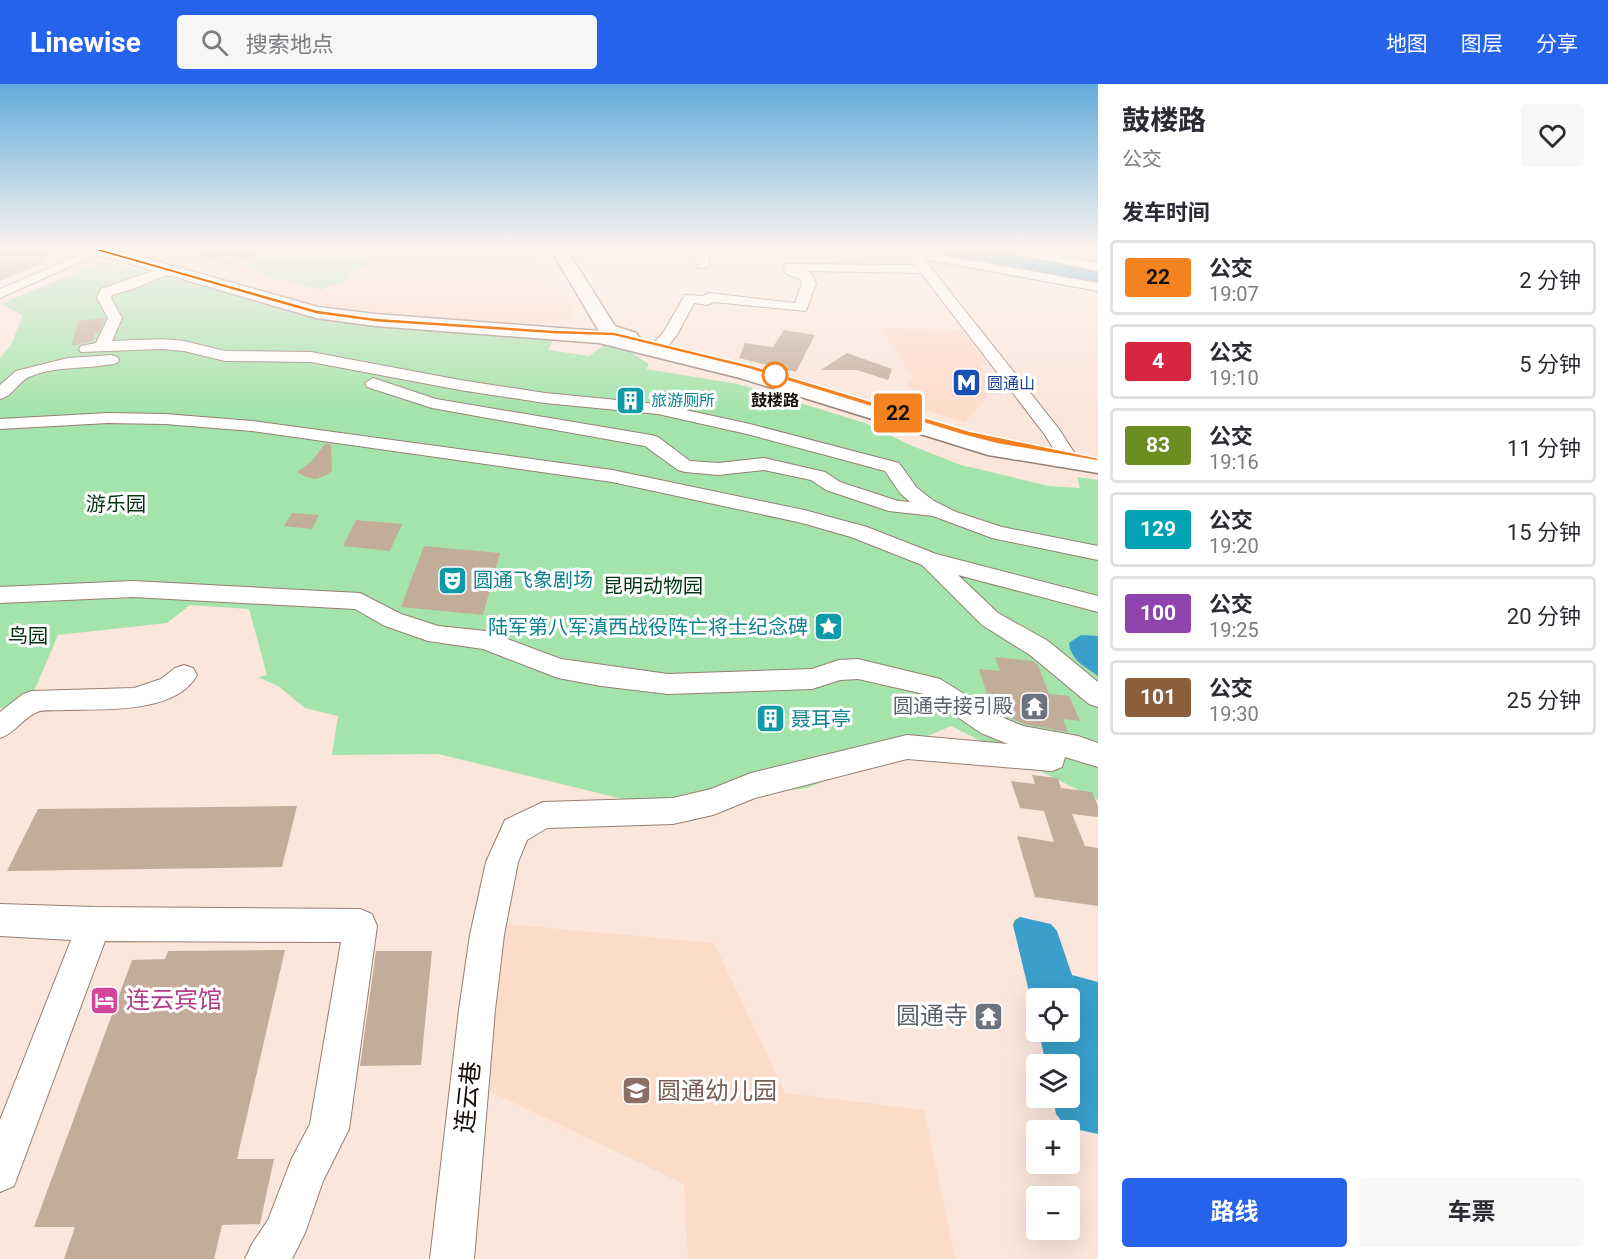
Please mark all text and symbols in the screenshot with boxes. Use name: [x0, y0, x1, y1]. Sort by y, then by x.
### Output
search box: [177, 15, 597, 69]
text: Linewise: [30, 26, 141, 59]
icon: search: [198, 26, 231, 59]
text: 搜索地点: [246, 32, 334, 57]
text: 地图: [1386, 32, 1428, 56]
text: 图层: [1461, 32, 1503, 56]
text: 分享: [1536, 32, 1578, 56]
text: 鼓楼路: [1122, 104, 1206, 137]
button: heart: [1521, 104, 1584, 167]
text: 公交: [1122, 147, 1162, 171]
text: 发车时间: [1122, 200, 1210, 225]
text: 公交: [1209, 256, 1253, 281]
text: 22: [1146, 265, 1170, 289]
text: 2 分钟: [1519, 268, 1581, 293]
text: 19:07: [1209, 282, 1259, 306]
text: 公交: [1209, 340, 1253, 365]
text: 4: [1152, 349, 1164, 373]
text: 5 分钟: [1519, 352, 1581, 377]
marker: 鼓楼路: [762, 362, 788, 388]
text: 19:10: [1209, 366, 1259, 390]
metro station icon: 圆通山: [950, 367, 982, 399]
place label: 圆通山: [987, 374, 1035, 393]
building icon: 旅游厕所: [614, 384, 646, 416]
place label: 旅游厕所: [651, 391, 715, 410]
place label: 鼓楼路: [751, 391, 799, 410]
line badge: 22: [871, 394, 925, 432]
text: 22: [886, 401, 910, 425]
text: 公交: [1209, 424, 1253, 449]
text: 83: [1146, 433, 1170, 457]
text: 11 分钟: [1507, 436, 1581, 461]
text: 19:16: [1209, 450, 1259, 474]
park label: 游乐园: [86, 492, 146, 516]
text: 公交: [1209, 508, 1253, 533]
text: 129: [1140, 517, 1176, 541]
text: 15 分钟: [1507, 520, 1581, 545]
text: 19:20: [1209, 534, 1259, 558]
theatre icon: 圆通飞象剧场: [436, 564, 468, 596]
place label: 圆通飞象剧场: [473, 568, 593, 592]
park label: 昆明动物园: [603, 574, 703, 598]
text: 公交: [1209, 592, 1253, 617]
text: 100: [1140, 601, 1176, 625]
text: 20 分钟: [1507, 604, 1581, 629]
place icon: 陆军第八军滇西战役阵亡将士纪念碑: [813, 611, 845, 643]
place label: 陆军第八军滇西战役阵亡将士纪念碑: [488, 615, 808, 639]
text: 19:25: [1209, 618, 1259, 642]
park label: 鸟园: [8, 624, 48, 648]
text: 公交: [1209, 676, 1253, 701]
text: 101: [1140, 685, 1176, 709]
text: 25 分钟: [1507, 688, 1581, 713]
temple icon: 圆通寺接引殿: [1018, 690, 1050, 722]
place label: 圆通寺接引殿: [893, 694, 1013, 718]
text: 19:30: [1209, 702, 1259, 726]
building icon: 聂耳亭: [754, 703, 786, 735]
place label: 聂耳亭: [791, 707, 851, 731]
hotel icon: 连云宾馆: [89, 984, 121, 1016]
place label: 连云宾馆: [126, 986, 222, 1014]
map controls: [1026, 988, 1080, 1240]
button: locate: [1026, 988, 1080, 1042]
temple icon: 圆通寺: [973, 1000, 1005, 1032]
place label: 圆通寺: [896, 1002, 968, 1030]
button: layers: [1026, 1054, 1080, 1108]
street label: 连云巷: [450, 1060, 486, 1134]
school or university icon: 圆通幼儿园: [620, 1075, 652, 1107]
place label: 圆通幼儿园: [657, 1077, 777, 1105]
button: +: [1026, 1120, 1080, 1174]
button: 路线: [1122, 1178, 1347, 1247]
button: 车票: [1359, 1178, 1584, 1247]
button: −: [1026, 1186, 1080, 1240]

